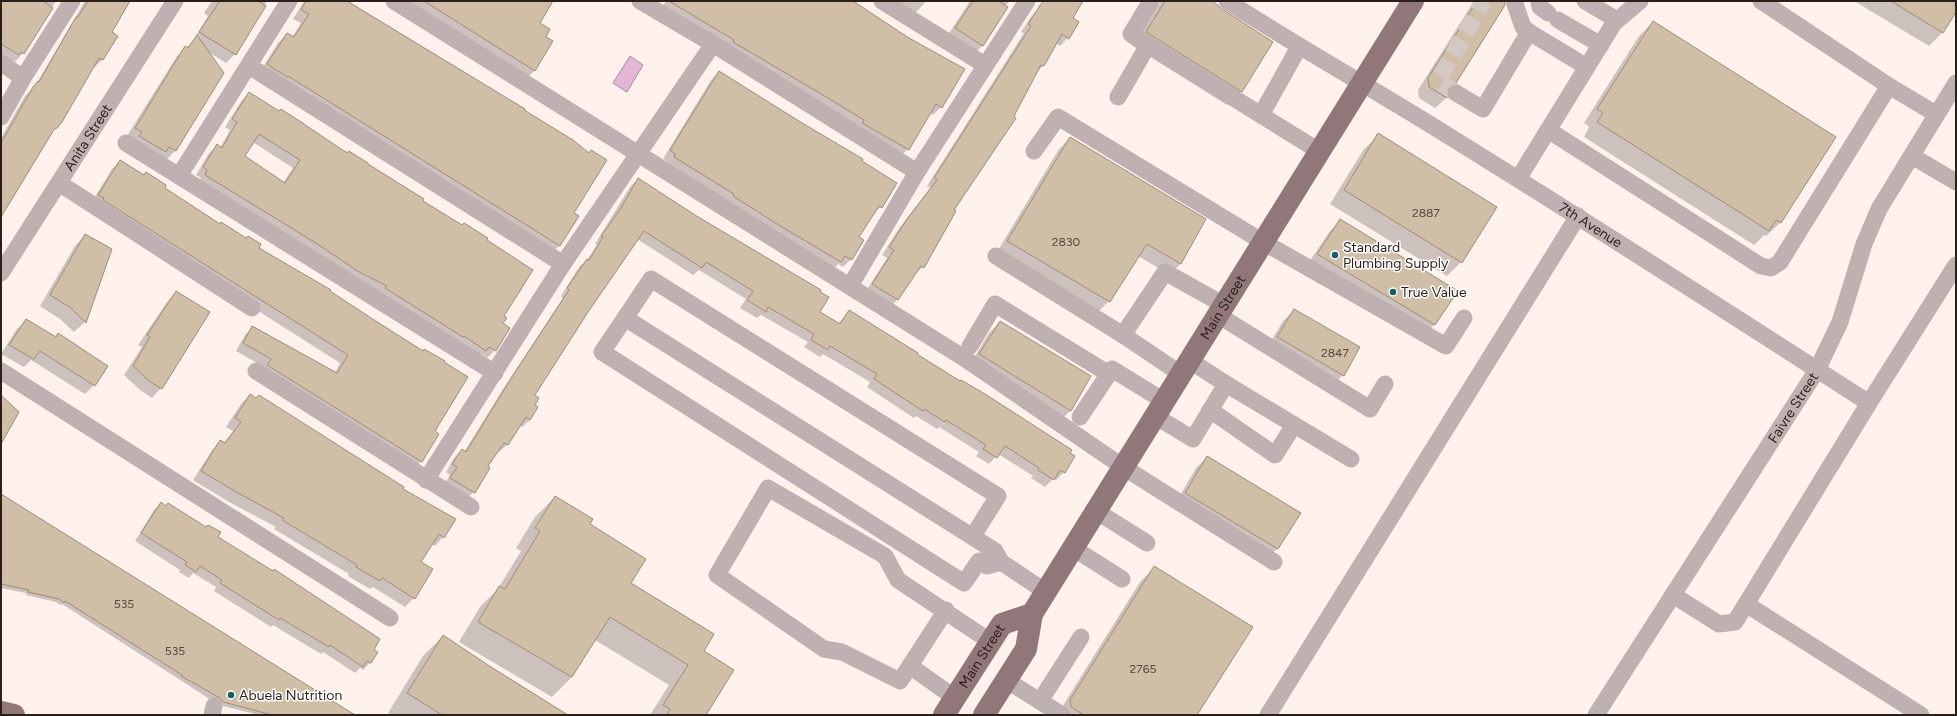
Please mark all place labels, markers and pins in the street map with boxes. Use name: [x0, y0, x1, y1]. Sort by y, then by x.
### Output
place label: Standard Plumbing Supply: [1343, 239, 1449, 272]
marker: Standard Plumbing Supply: [1330, 250, 1340, 260]
place label: True Value: [1401, 284, 1467, 301]
marker: True Value: [1388, 287, 1398, 297]
place label: Abuela Nutrition: [239, 687, 342, 704]
marker: Abuela Nutrition: [226, 690, 236, 700]

